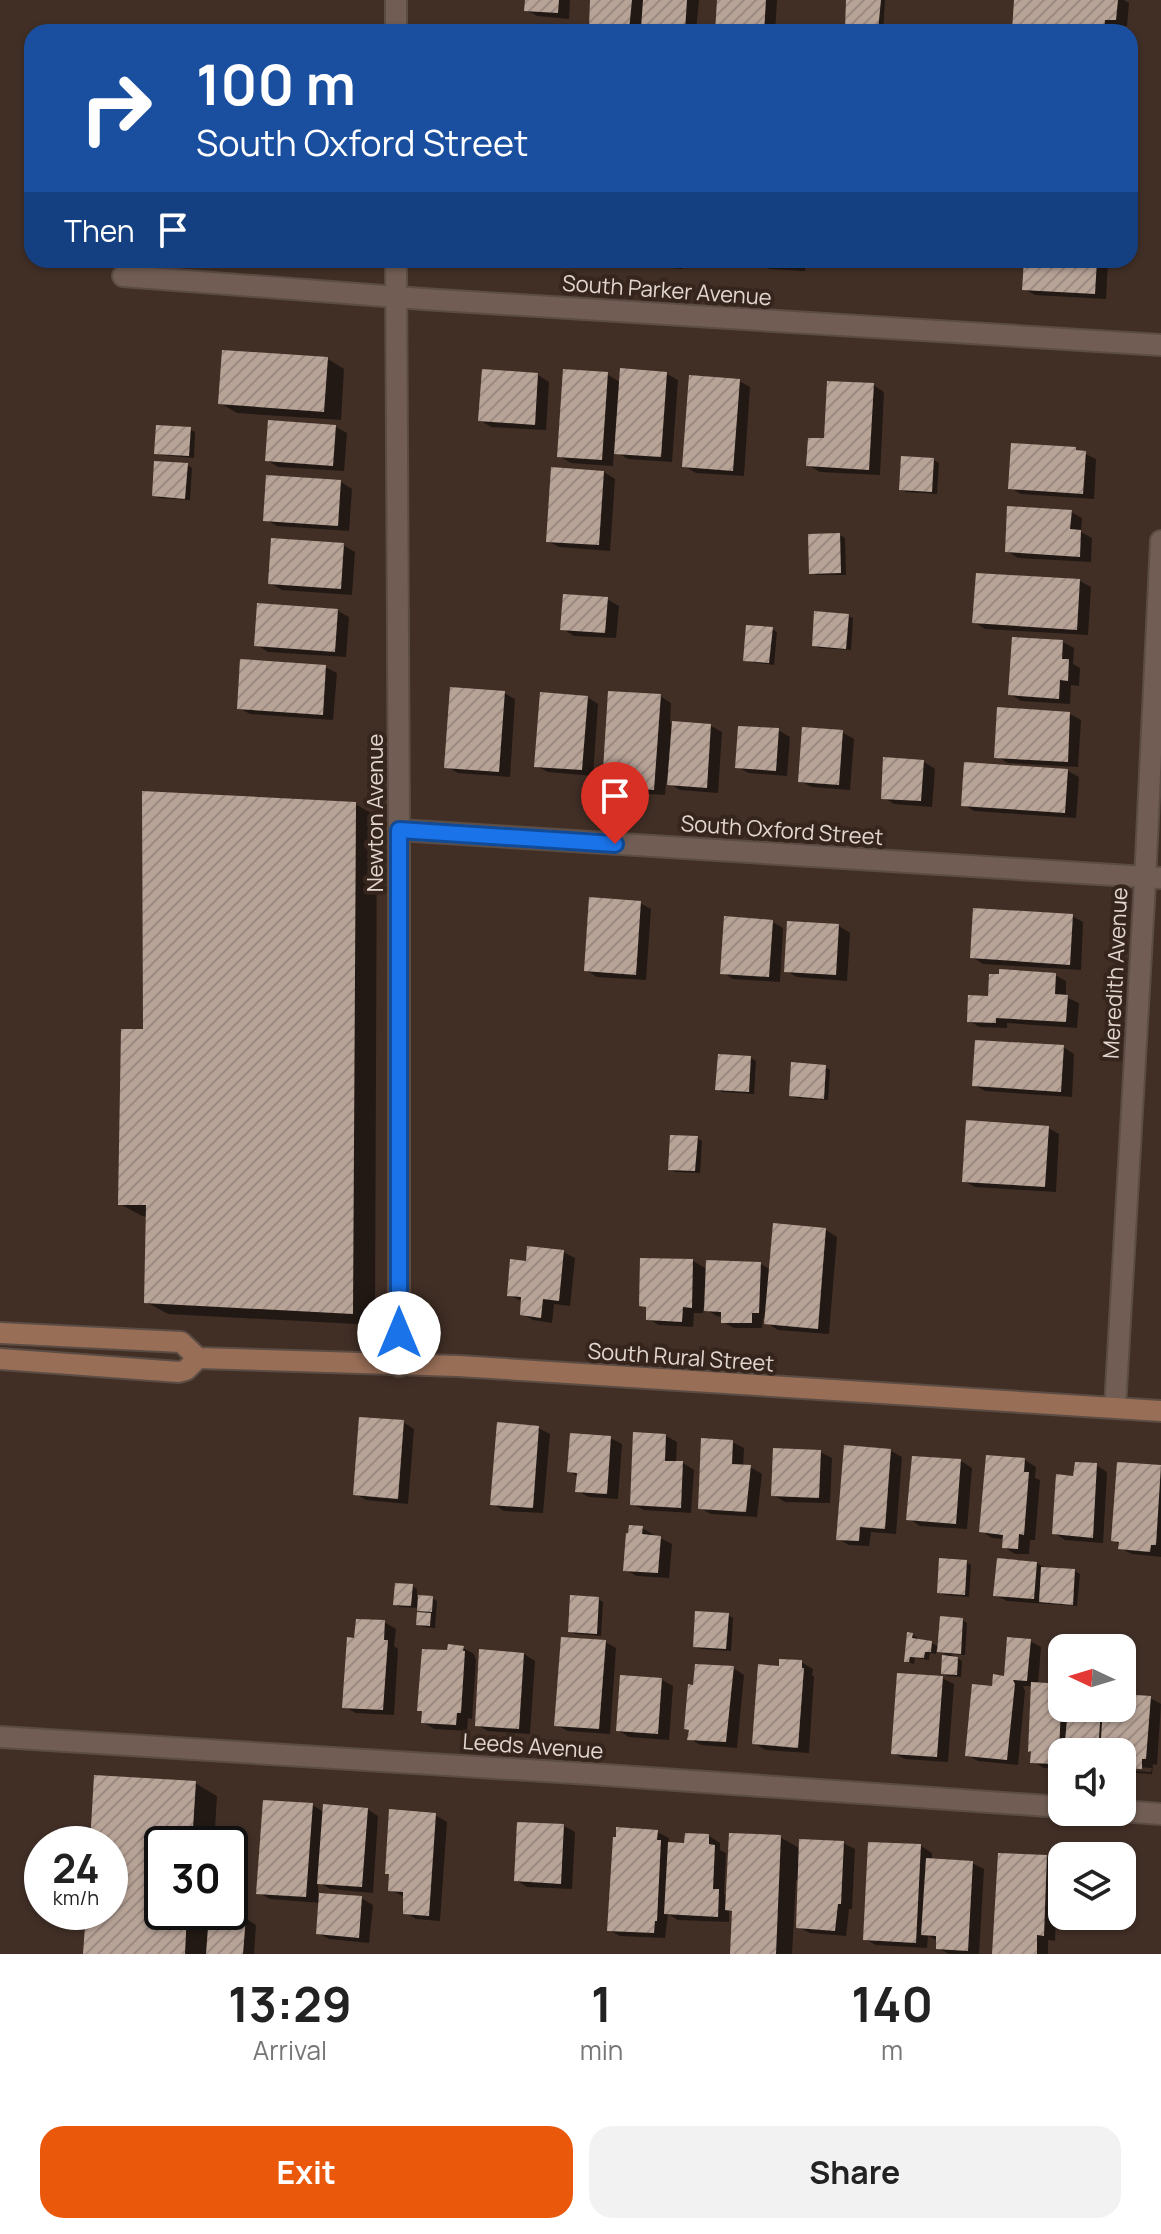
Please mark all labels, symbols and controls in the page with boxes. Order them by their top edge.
text: 100 m [196,45,356,122]
icon: right [64,56,168,160]
text: South Oxford Street [196,118,528,167]
icon: arrive [151,208,195,252]
text: Then [64,210,135,251]
street label: South Parker Avenue [561,268,773,312]
street label: Newton Avenue [360,734,390,892]
pin [581,762,649,844]
icon: arrive [593,774,637,818]
street label: South Oxford Street [680,808,885,852]
street label: Meredith Avenue [1096,886,1134,1060]
position arrow [357,1291,441,1375]
street label: South Rural Street [587,1336,775,1378]
north arrow [1048,1634,1136,1722]
map controls [1048,1634,1136,1930]
street label: Leeds Avenue [462,1726,605,1766]
button: sound [1048,1738,1136,1826]
speed limit sign: 30 [144,1826,248,1930]
text: 24 [52,1840,100,1895]
button: layers [1048,1842,1136,1930]
text: km/h [53,1884,99,1911]
text: 13:29 [228,1971,352,2036]
text: 1 [591,1971,612,2036]
text: 140 [851,1971,933,2036]
text: Arrival [253,2032,327,2068]
text: min [580,2032,623,2068]
text: m [881,2032,903,2068]
button: Exit [40,2126,573,2218]
button: Share [589,2126,1121,2218]

